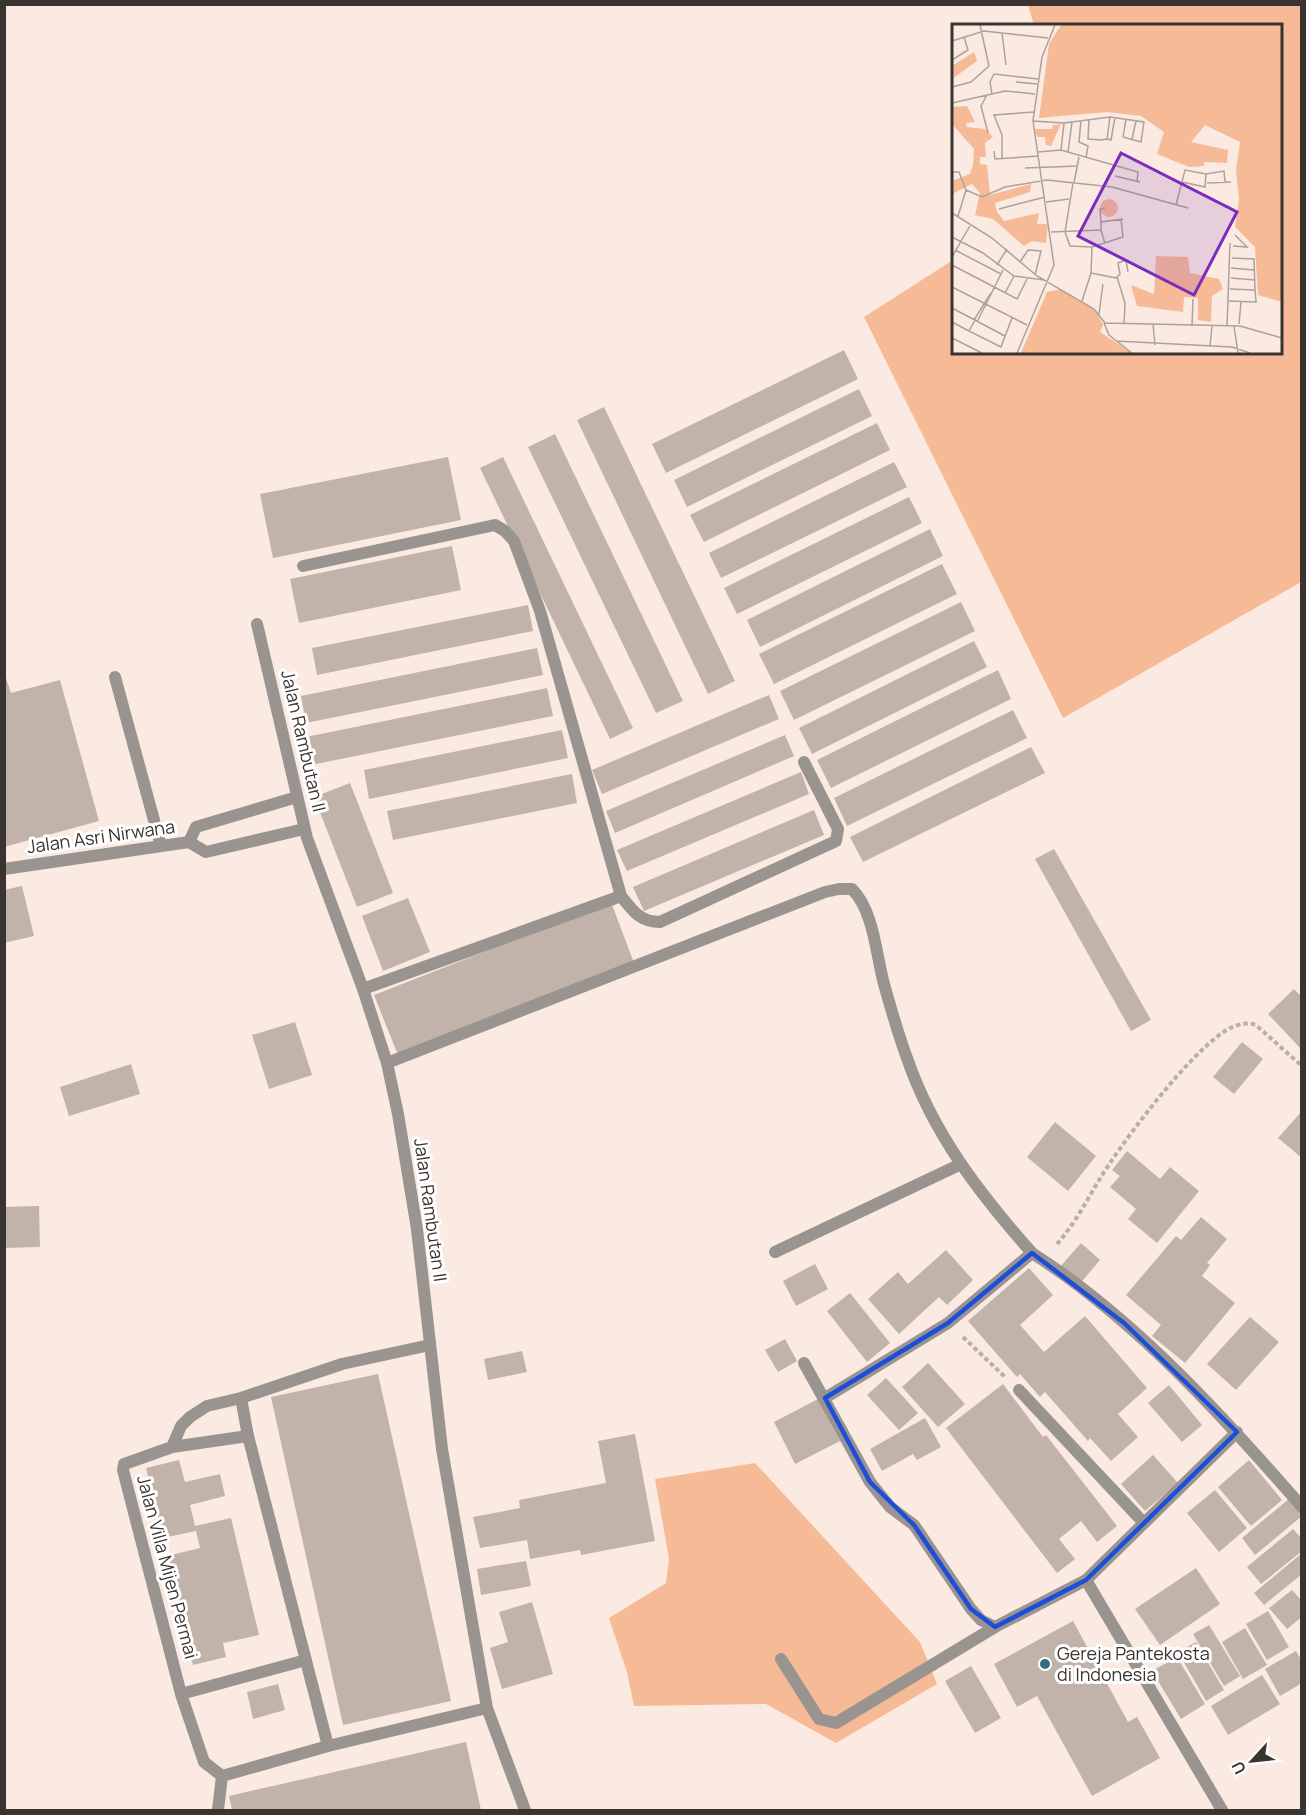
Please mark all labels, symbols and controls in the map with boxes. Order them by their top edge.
inset map [952,24,1282,354]
street label: Jalan Rambutan II [276,668,332,814]
street label: Jalan Asri Nirwana [25,814,176,858]
street label: Jalan Rambutan II [409,1137,453,1283]
street label: Jalan Villa Mijen Permai [132,1472,204,1661]
place label: Gereja Pantekosta di Indonesia [1057,1641,1210,1686]
marker: Gereja Pantekosta di Indonesia [1038,1657,1052,1671]
north arrow [1222,1731,1282,1791]
text: U [1226,1758,1251,1778]

